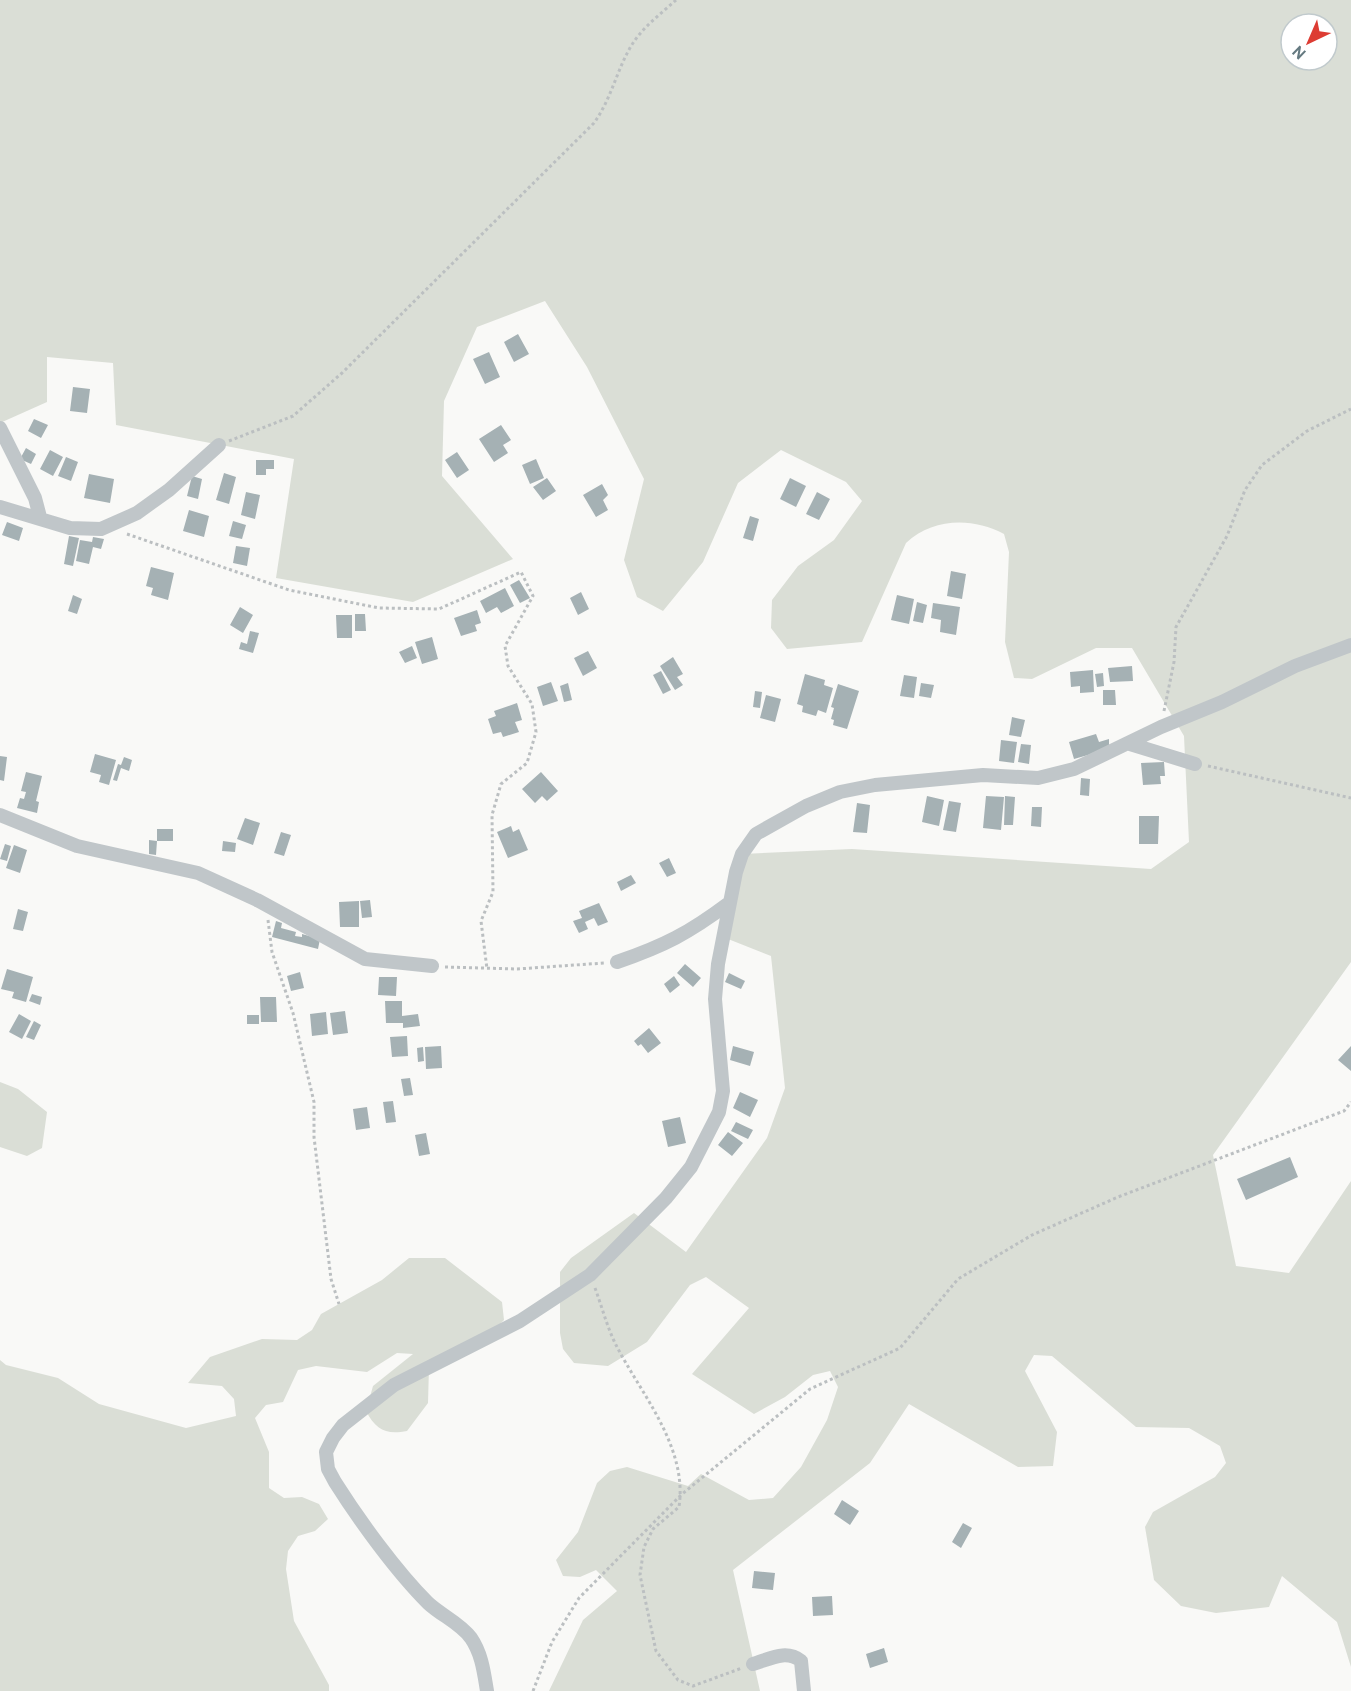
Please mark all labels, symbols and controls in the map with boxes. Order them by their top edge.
north arrow [1279,12,1339,72]
text: N [1289,40,1311,63]

